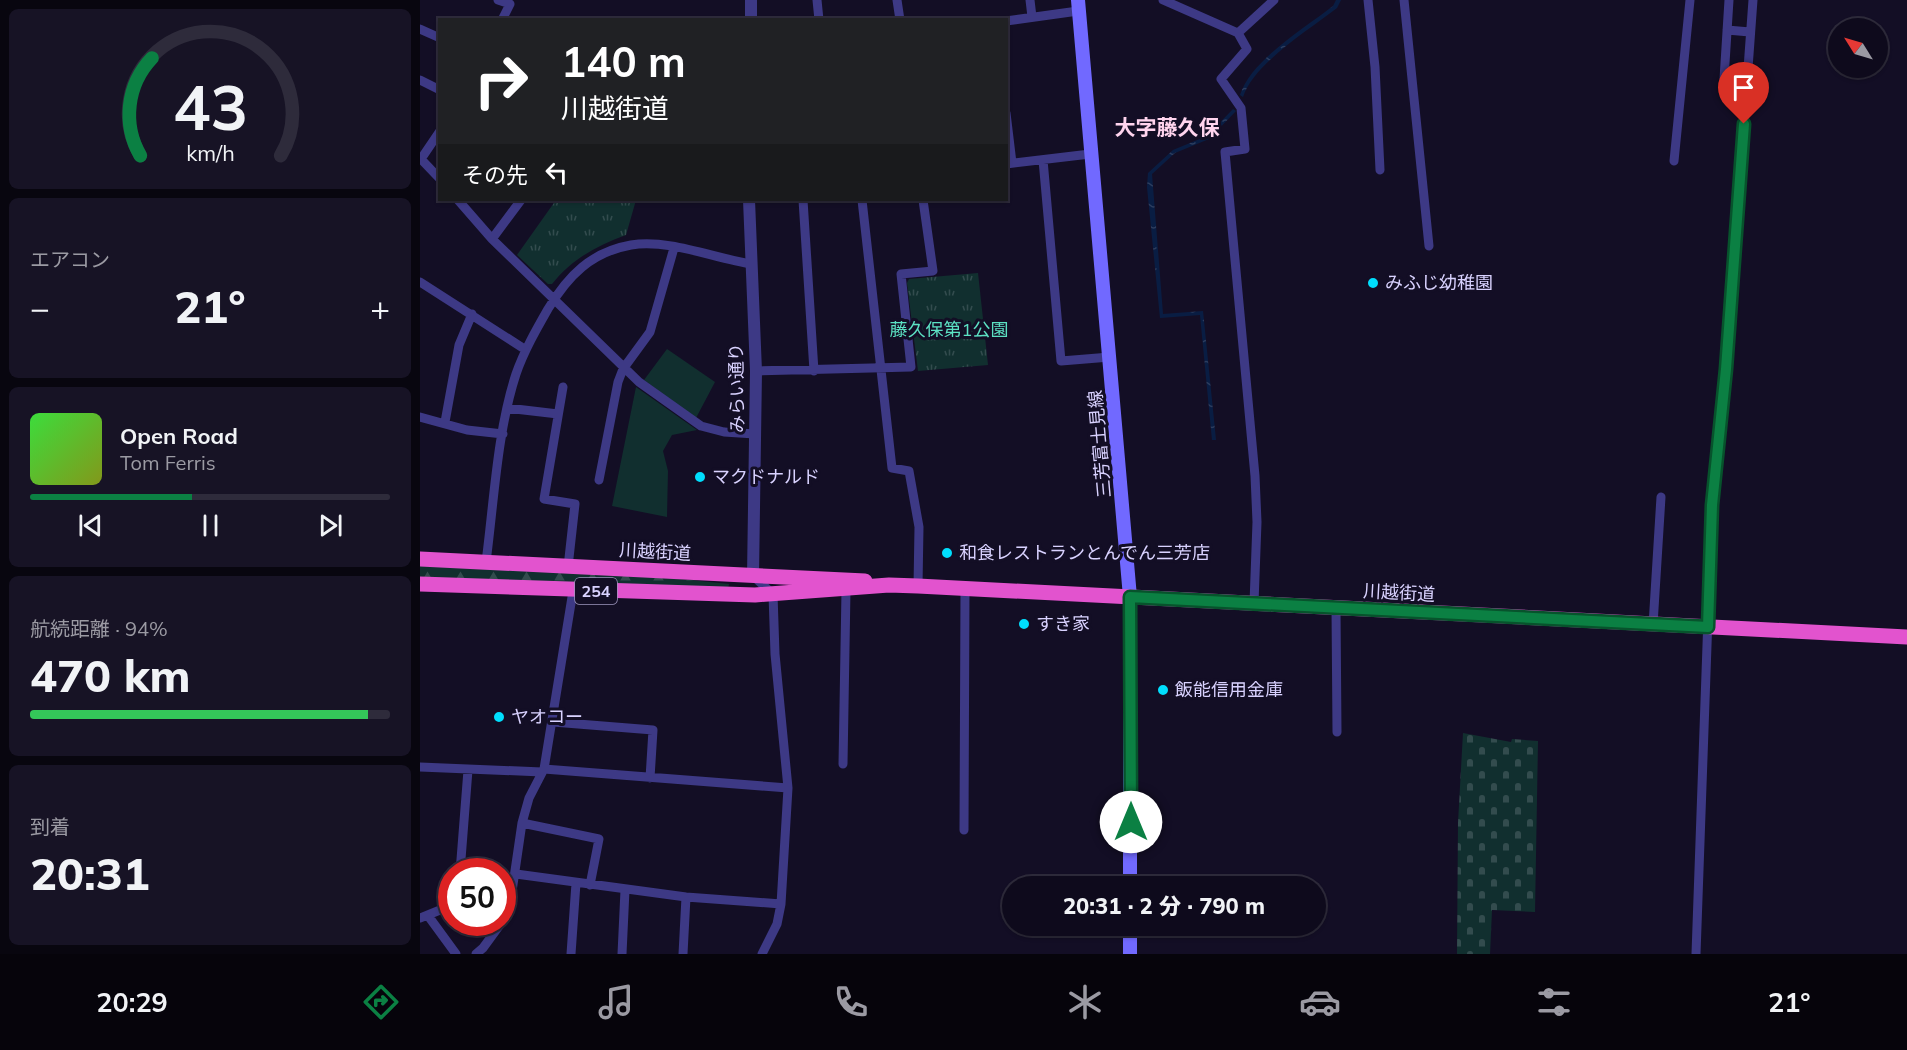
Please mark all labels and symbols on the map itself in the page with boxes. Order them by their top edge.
north arrow [1828,18,1888,78]
pin [1718,62,1769,124]
district label: 大字藤久保 [1115,114,1220,140]
place label: みふじ幼稚園 [1385,271,1493,294]
marker: みふじ幼稚園 [1366,276,1380,290]
park label: 藤久保第1公園 [890,318,1008,341]
street label: みらい通り [724,343,749,433]
street label: 三芳富士見線 [1083,389,1116,499]
place label: マクドナルド [712,465,820,488]
marker: マクドナルド [693,470,707,484]
street label: 川越街道 [618,538,692,565]
place label: 和食レストランとんでん三芳店 [959,541,1210,564]
marker: 和食レストランとんでん三芳店 [940,546,954,560]
road number: 254 [575,578,617,604]
street label: 川越街道 [1362,579,1436,606]
place label: すき家 [1036,612,1090,635]
marker: すき家 [1017,617,1031,631]
place label: 飯能信用金庫 [1175,678,1283,701]
marker: 飯能信用金庫 [1156,683,1170,697]
place label: ヤオコー [511,705,583,728]
marker: ヤオコー [492,710,506,724]
position arrow [1099,790,1163,854]
speed limit sign: 50 [438,858,516,936]

